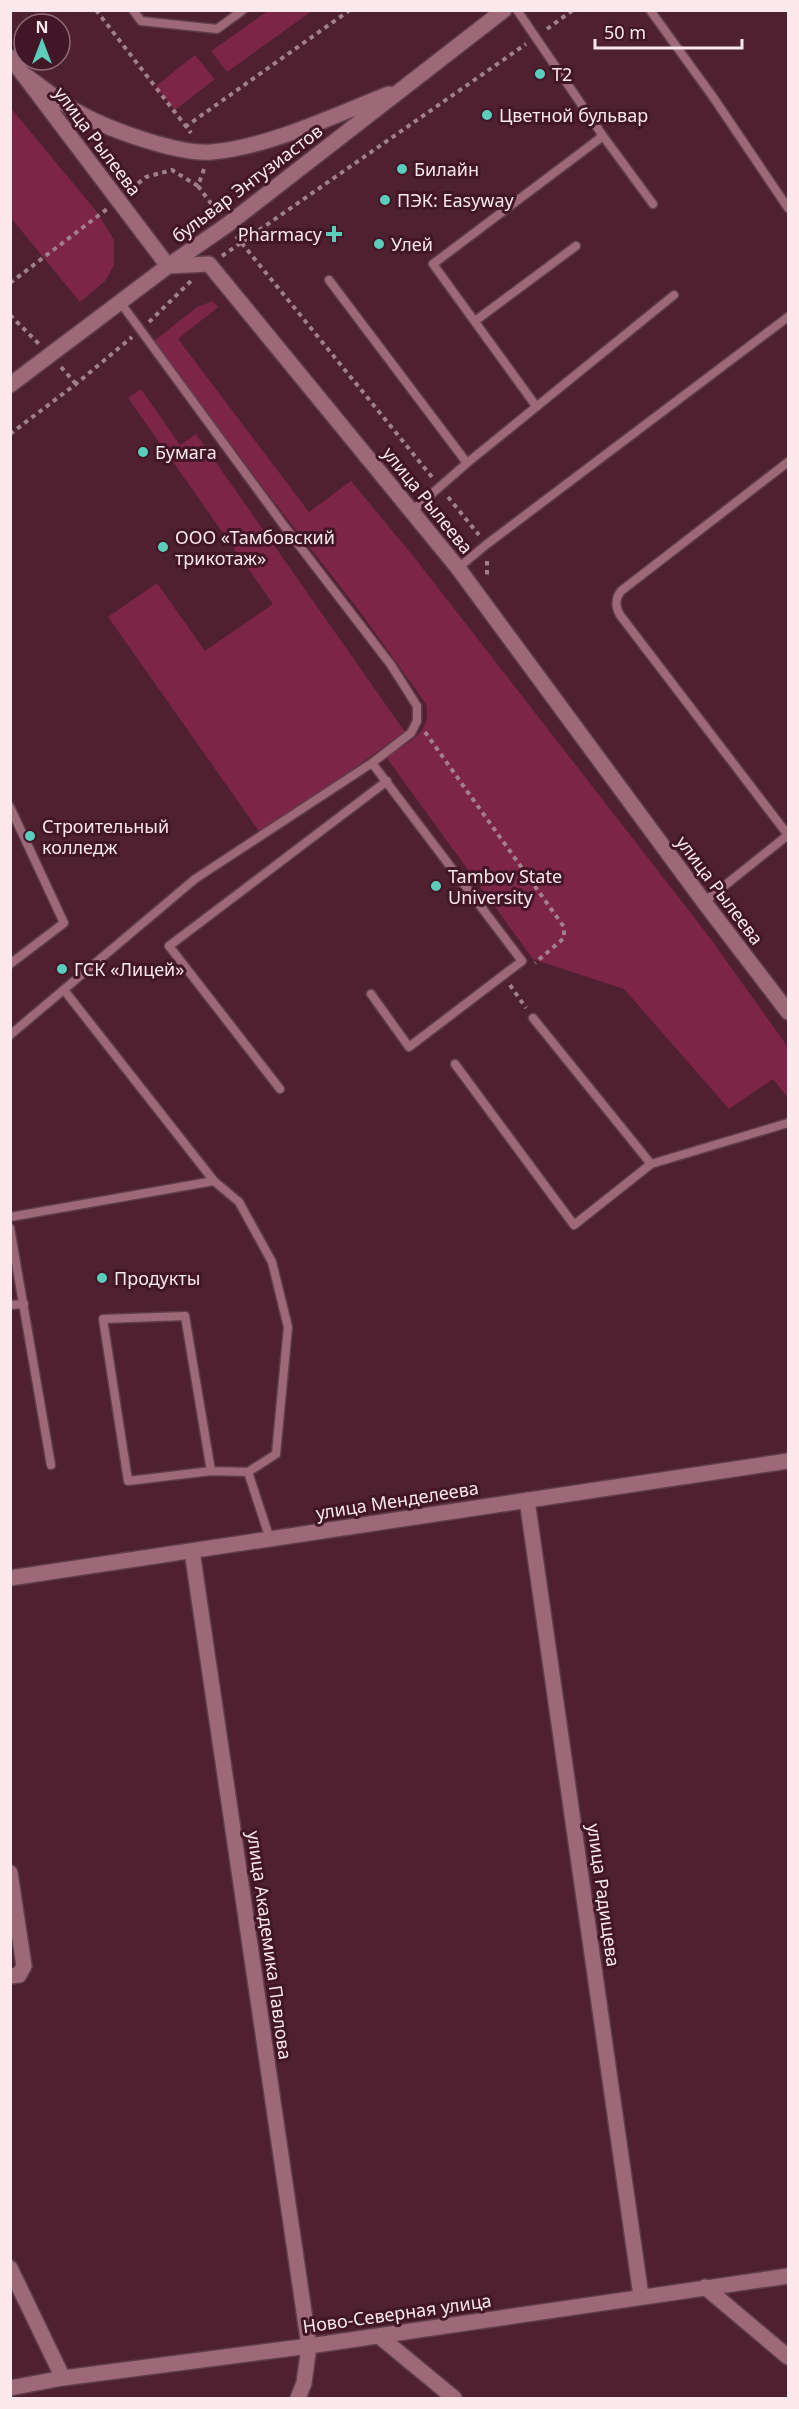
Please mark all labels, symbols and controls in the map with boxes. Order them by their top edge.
north arrow [12,12,72,72]
scale bar [595,12,742,50]
text: N [35,16,49,38]
text: 50 m [604,20,646,44]
place label: T2 [552,62,572,86]
marker: T2 [533,67,547,81]
street label: улица Рылеева [49,82,147,200]
place label: Цветной бульвар [499,103,648,127]
marker: Цветной бульвар [480,108,494,122]
street label: бульвар Энтузиастов [167,118,327,248]
place label: Билайн [414,157,479,181]
marker: Билайн [395,162,409,176]
place label: ПЭК: Easyway [397,188,515,212]
marker: ПЭК: Easyway [378,193,392,207]
place label: Pharmacy [238,222,323,246]
marker: Pharmacy [327,227,341,241]
place label: Улей [391,232,433,256]
marker: Улей [372,237,386,251]
place label: Бумага [155,440,217,464]
street label: улица Рылеева [378,442,478,558]
marker: Бумага [136,445,150,459]
place label: ООО «Тамбовский трикотаж» [175,525,335,570]
marker: ООО «Тамбовский трикотаж» [156,540,170,554]
place label: Строительный колледж [42,814,169,859]
marker: Строительный колледж [23,829,37,843]
street label: улица Рылеева [671,831,769,949]
place label: Tambov State University [448,864,562,909]
marker: Tambov State University [429,879,443,893]
place label: ГСК «Лицей» [74,957,184,981]
marker: ГСК «Лицей» [55,962,69,976]
place label: Продукты [114,1266,200,1290]
marker: Продукты [95,1271,109,1285]
street label: улица Менделеева [314,1475,480,1525]
street label: улица Радищева [582,1822,626,1968]
street label: улица Академика Павлова [242,1829,298,2061]
street label: Ново-Северная улица [301,2288,493,2338]

